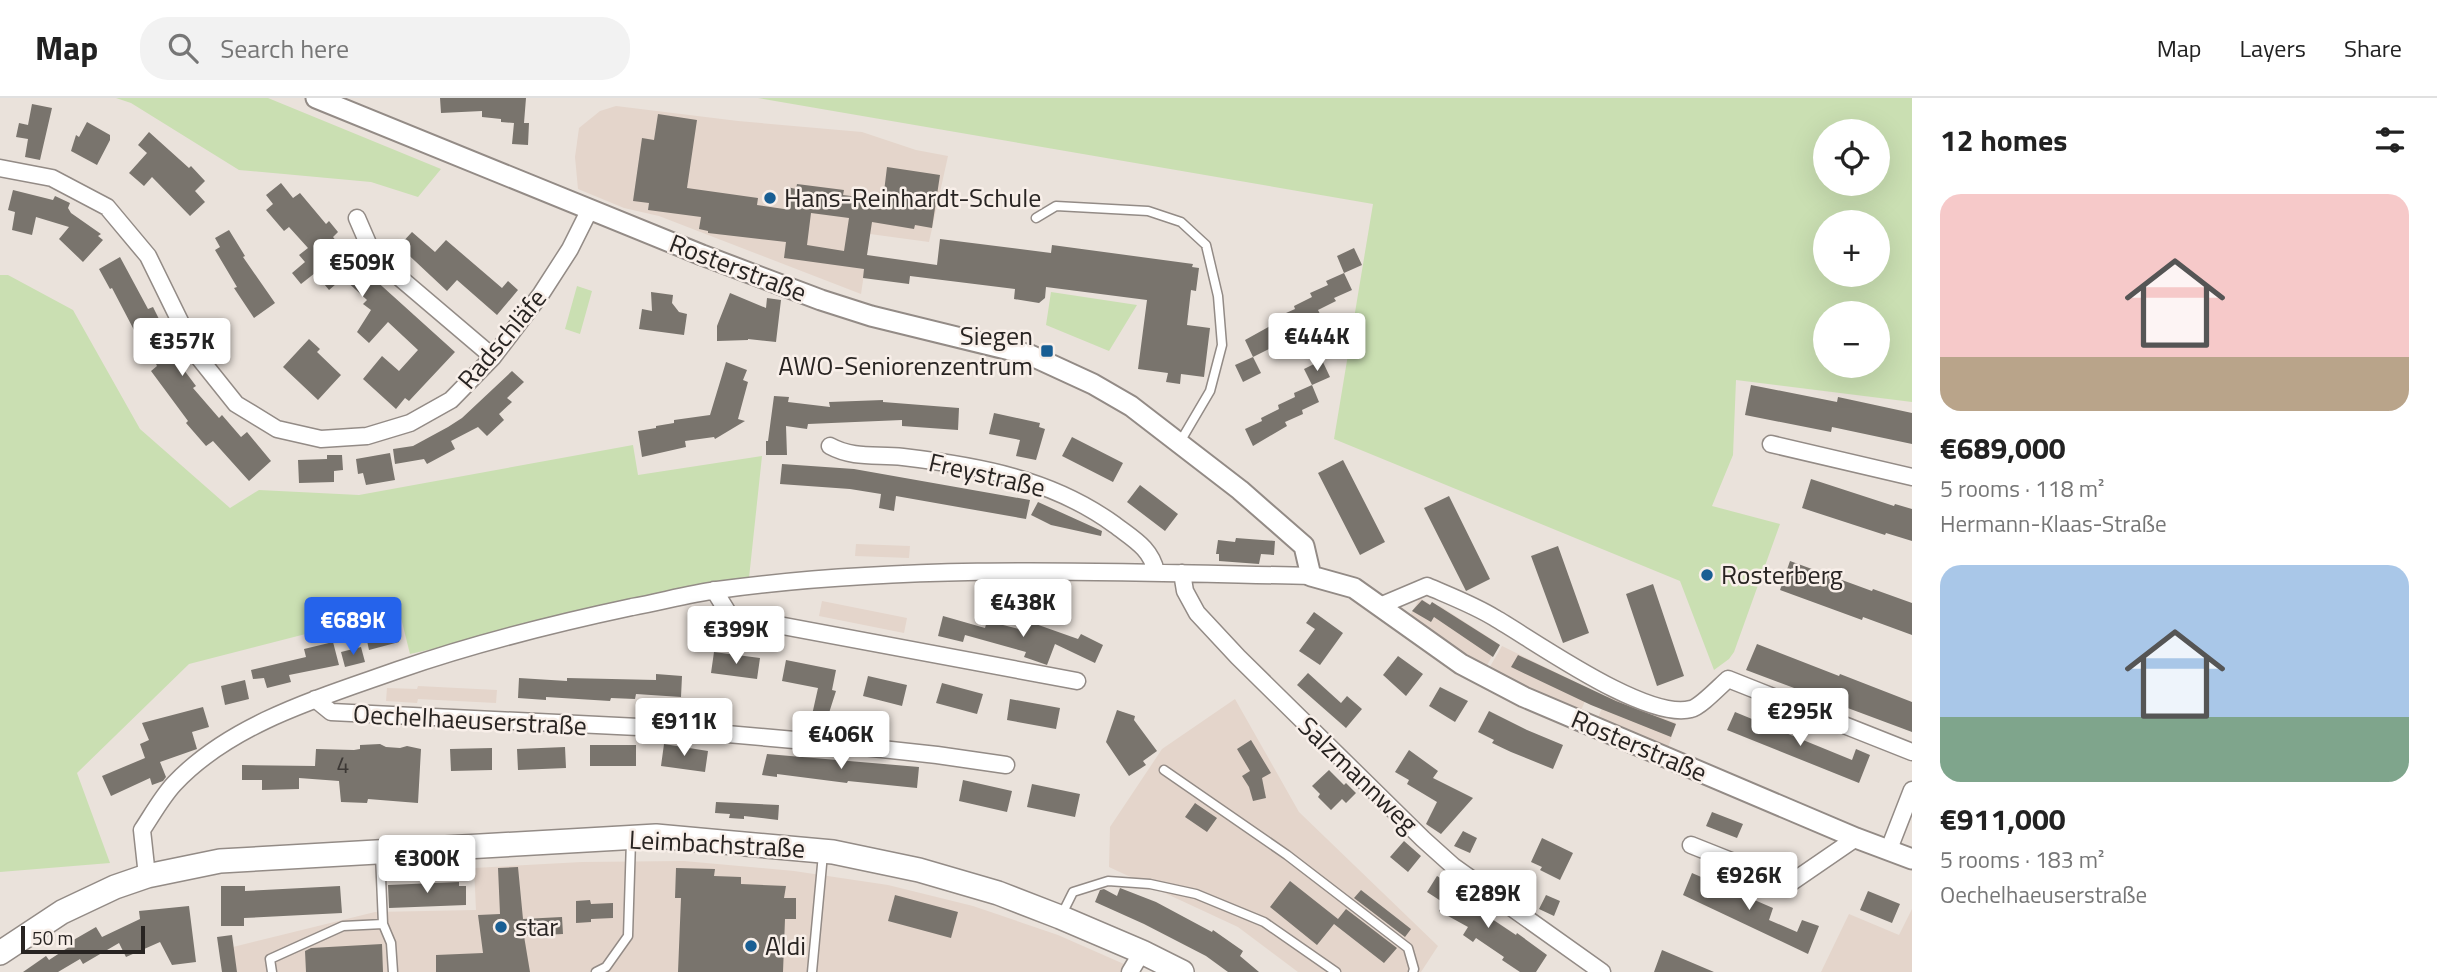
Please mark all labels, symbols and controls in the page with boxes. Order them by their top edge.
search box [140,17,630,80]
text: Map [35,23,98,73]
icon: search [164,29,202,67]
text: Search here [220,29,349,68]
text: Map [2157,30,2202,66]
text: Layers [2240,30,2306,66]
text: Share [2344,30,2402,66]
text: 12 homes [1940,117,2067,163]
map controls [1813,119,1890,378]
button: locate [1813,119,1890,196]
icon: filters [2371,121,2409,159]
place label: Hans-Reinhardt-Schule [784,178,1041,217]
marker: Hans-Reinhardt-Schule [762,190,778,206]
button: + [1813,210,1890,287]
street label: Rosterstraße [664,223,812,312]
pin: €509K [313,240,411,299]
icon: home [2112,240,2238,366]
text: €509K [329,244,395,279]
street label: Radschläfe [448,280,555,397]
button: − [1813,301,1890,378]
pin: €444K [1268,314,1366,373]
place label: Siegen AWO-Seniorenzentrum [778,316,1033,385]
pin: €357K [133,318,231,378]
text: €444K [1284,318,1350,353]
text: €357K [149,323,215,358]
marker: Siegen AWO-Seniorenzentrum [1039,343,1055,359]
text: €689,000 [1940,425,2066,471]
street label: Freystraße [925,442,1049,507]
text: 5 rooms · 118 m² [1940,471,2104,506]
text: Hermann-Klaas-Straße [1940,506,2167,541]
place label: Rosterberg [1721,555,1843,594]
marker: Rosterberg [1699,567,1715,583]
pin: €438K [974,580,1072,639]
text: €438K [990,584,1056,619]
pin: €689K [304,598,402,657]
text: €689K [320,602,386,637]
pin: €399K [687,606,785,666]
text: €399K [703,611,769,646]
icon: home [2112,611,2238,737]
pin: €295K [1751,688,1849,748]
text: €295K [1767,693,1833,728]
street label: Oechelhaeuserstraße [352,694,588,745]
pin: €911K [635,698,733,758]
street label: Rosterstraße [1565,699,1713,792]
text: €911K [651,703,717,738]
street label: Salzmannweg [1290,707,1427,842]
pin: €406K [792,712,890,771]
text: €406K [808,716,874,751]
house number: 4 [337,747,349,782]
text: €911,000 [1940,796,2066,842]
street label: Leimbachstraße [628,819,806,868]
pin: €300K [378,836,476,895]
text: €300K [394,840,460,875]
text: 5 rooms · 183 m² [1940,842,2104,877]
pin: €926K [1700,852,1798,912]
text: €926K [1716,857,1782,892]
pin: €289K [1439,870,1537,930]
text: €289K [1455,875,1521,910]
text: Oechelhaeuserstraße [1940,877,2147,912]
place label: star [515,907,558,946]
marker: star [493,919,509,935]
scale bar [21,923,145,955]
text: 50 m [32,923,73,952]
place label: Aldi [765,926,806,965]
marker: Aldi [743,938,759,954]

